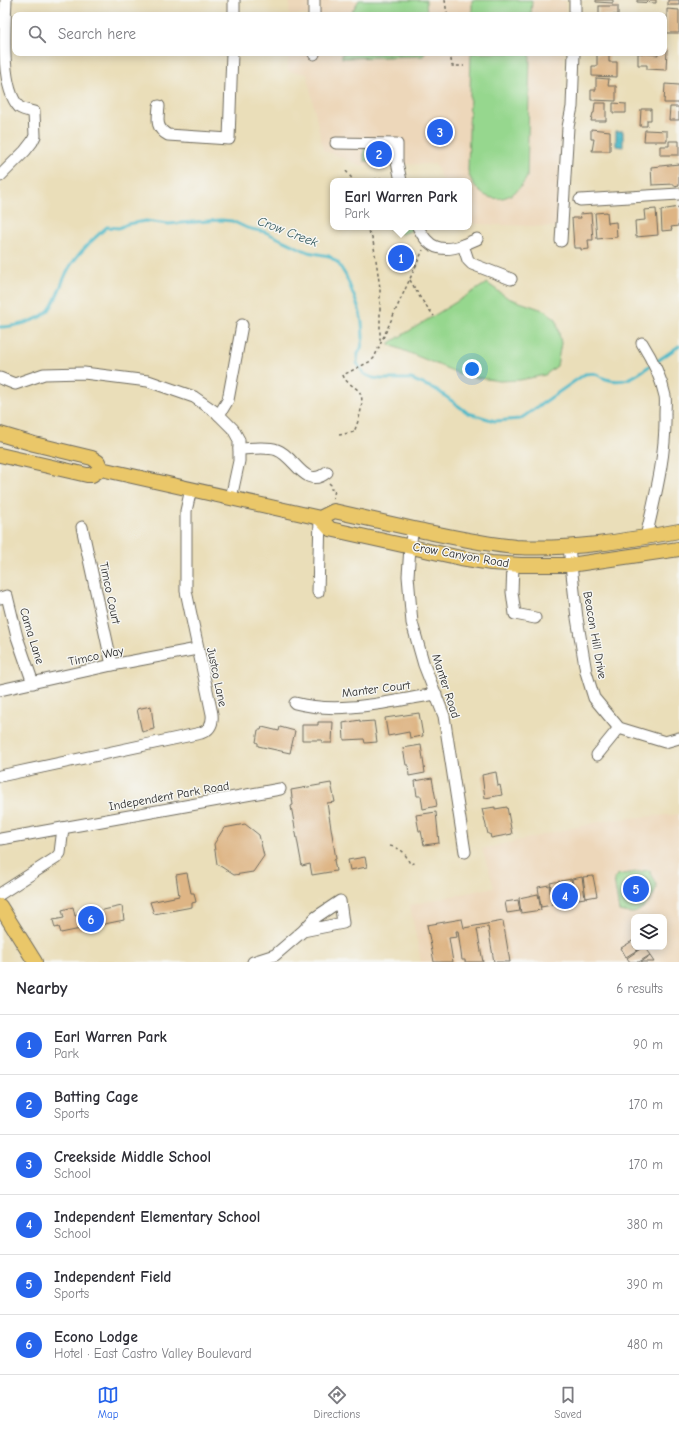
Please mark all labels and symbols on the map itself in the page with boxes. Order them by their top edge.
pin: 3 [427,117,453,147]
pin: 2 [366,139,392,169]
water label: Crow Creek [255,213,321,250]
pin: 1 [388,243,414,273]
your location [462,359,482,379]
street label: Crow Canyon Road [412,540,510,570]
street label: Timco Court [97,561,124,626]
street label: Beacon Hill Drive [580,590,610,680]
street label: Cama Lane [17,606,47,666]
street label: Timco Way [67,643,126,669]
street label: Justco Lane [204,646,230,708]
street label: Manter Road [429,652,463,720]
street label: Manter Court [341,678,412,700]
street label: Independent Park Road [108,779,230,813]
pin: 5 [623,874,649,904]
pin: 4 [552,881,578,911]
pin: 6 [78,904,104,934]

